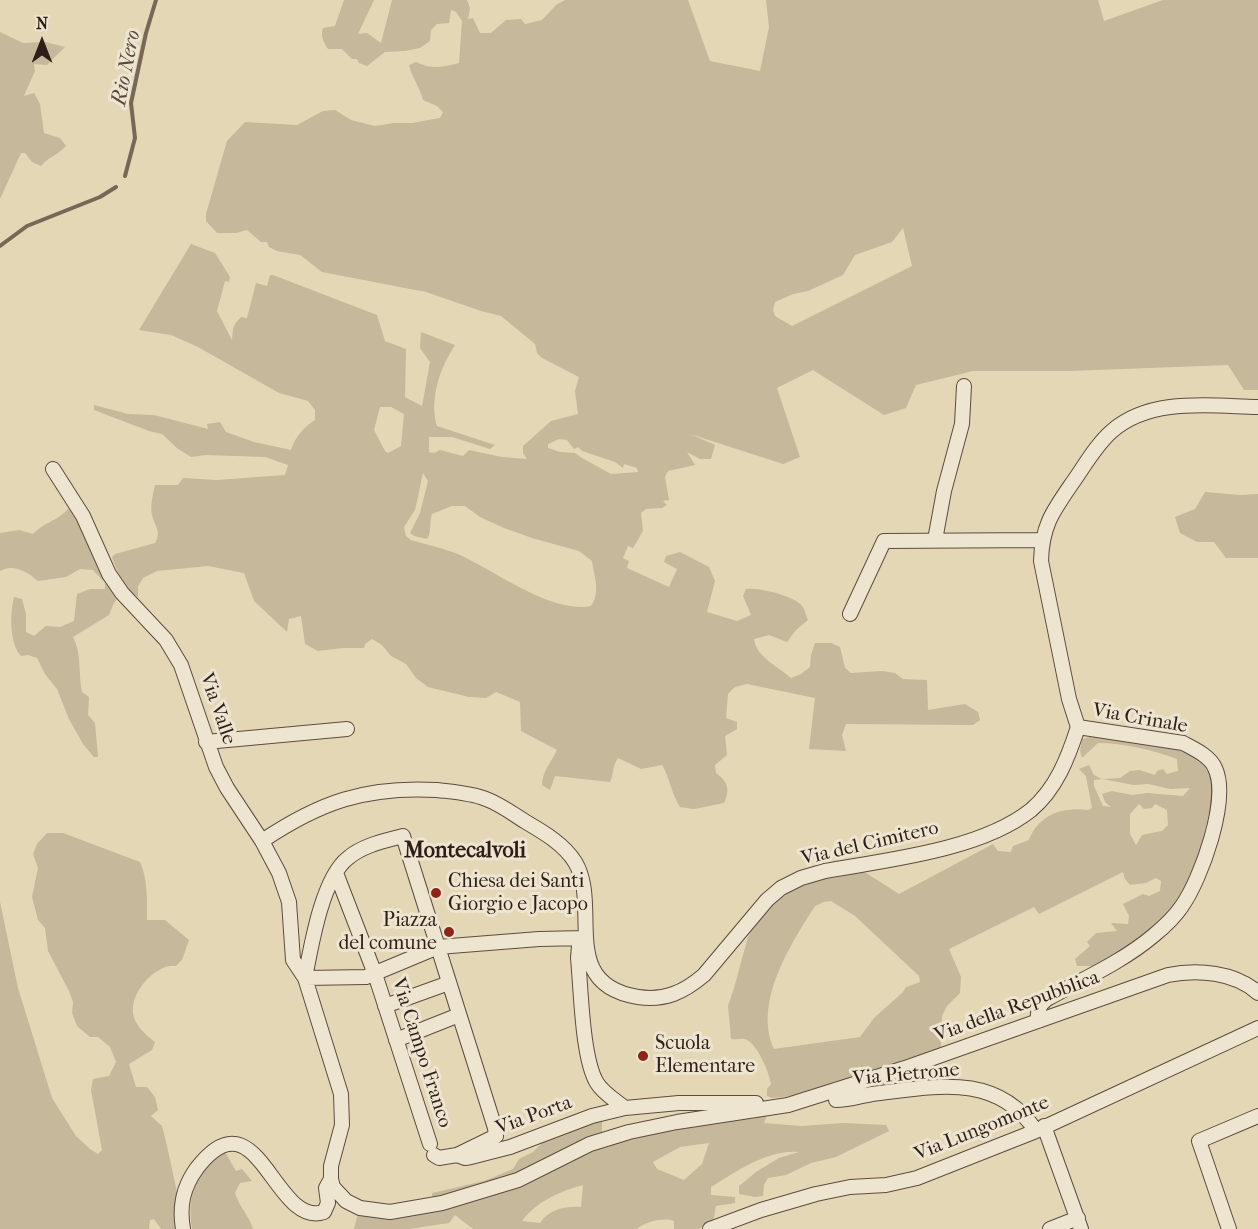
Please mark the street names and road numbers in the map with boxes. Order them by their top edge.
street label: Via Valle [194,670,240,748]
street label: Via Crinale [1090,699,1190,739]
street label: Via del Cimitero [799,817,941,871]
street label: Via della Repubblica [931,966,1103,1048]
street label: Via Campo Franco [385,975,457,1131]
street label: Via Pietrone [852,1058,960,1092]
street label: Via Porta [493,1091,575,1141]
street label: Via Lungomonte [911,1091,1053,1167]

